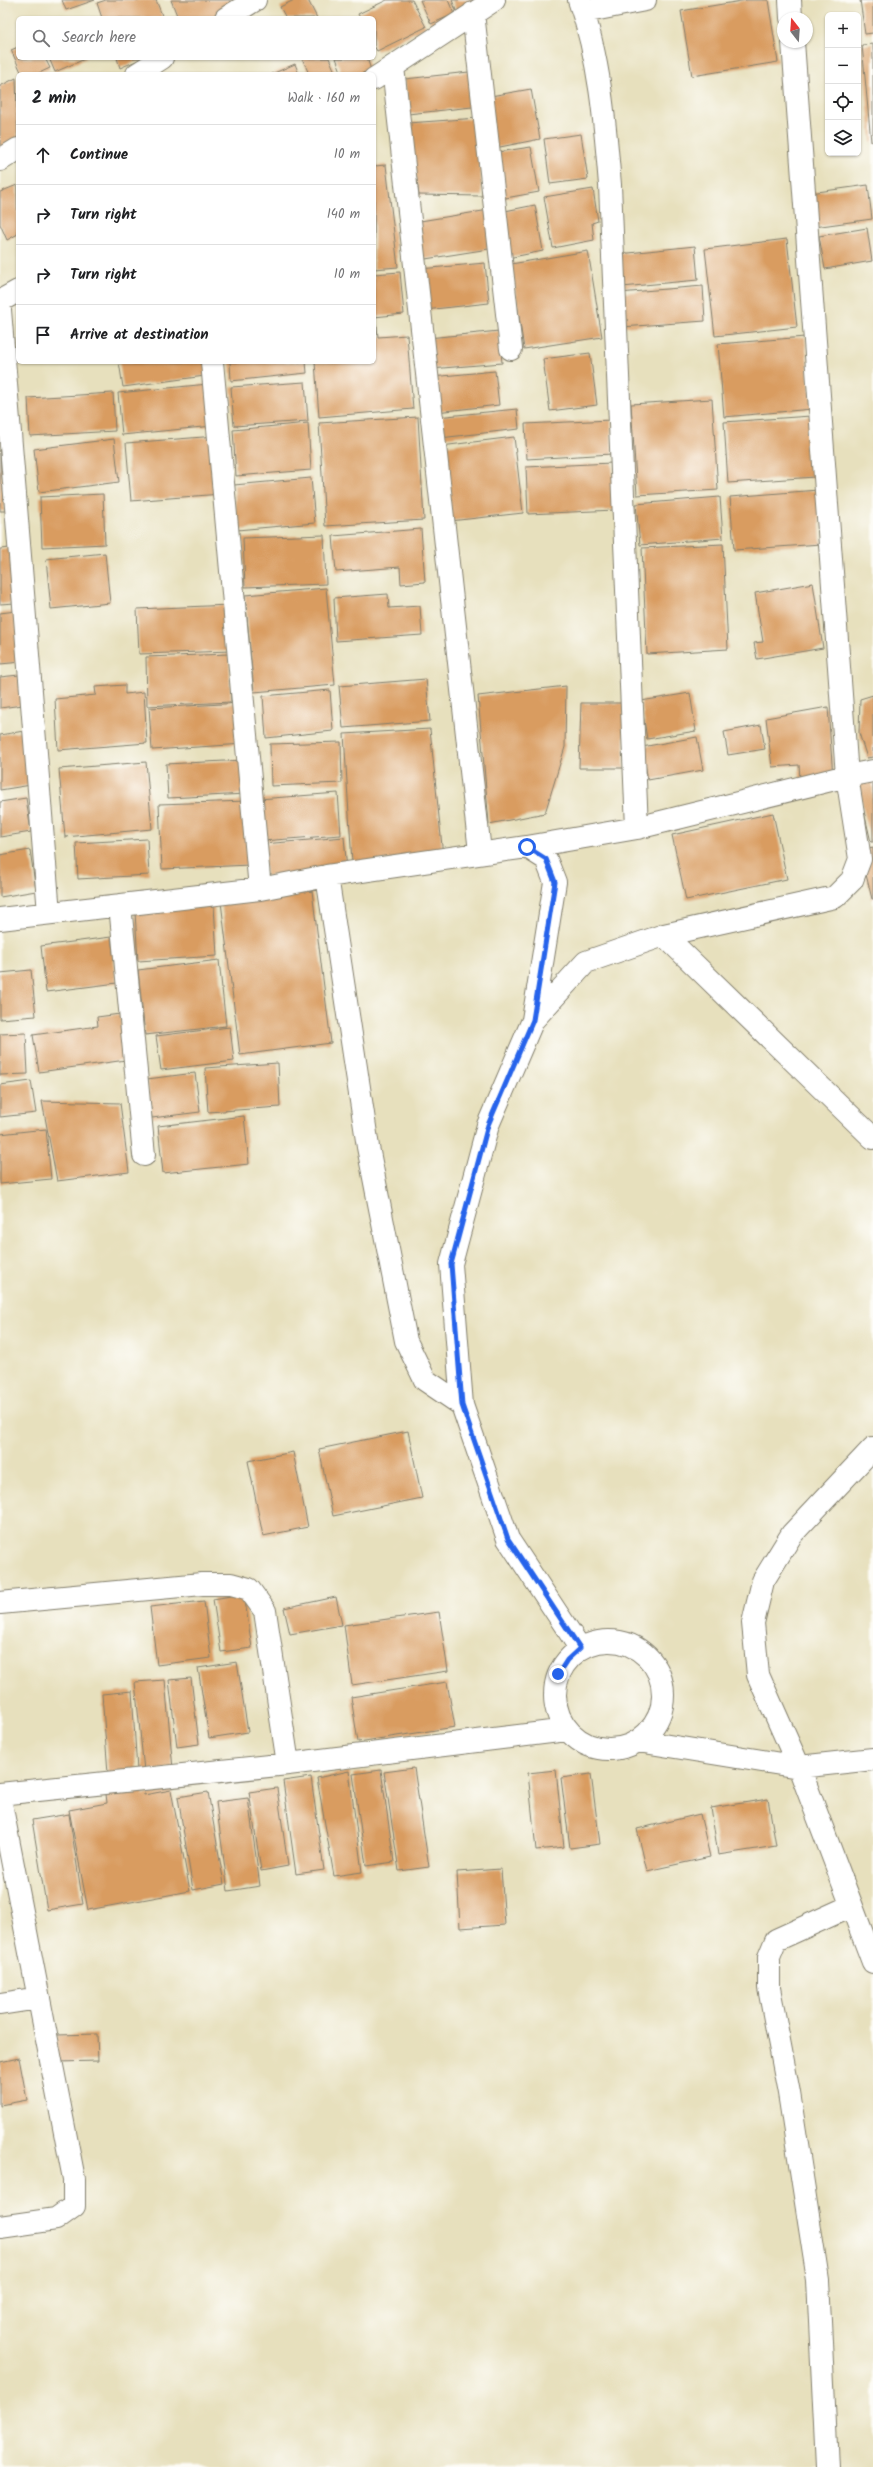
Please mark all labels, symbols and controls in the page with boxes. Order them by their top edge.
north arrow [777,12,813,48]
map controls [825,12,861,156]
button: + [825,12,861,48]
search box [16,16,376,60]
text: Search here [62,26,136,50]
icon: search [30,27,52,49]
button: − [825,48,861,84]
button: locate [825,84,861,120]
text: 2 min [32,85,76,112]
text: Walk · 160 m [288,88,360,109]
button: layers [825,120,861,156]
text: Continue [70,143,128,167]
icon: ahead [32,144,54,166]
text: 10 m [334,144,360,165]
text: Turn right [70,203,137,227]
icon: right [32,204,54,226]
text: 140 m [327,204,360,225]
text: Turn right [70,263,137,287]
icon: right [32,264,54,286]
text: 10 m [334,264,360,285]
text: Arrive at destination [70,323,209,347]
icon: arrive [32,324,54,346]
route start [518,838,536,856]
route end [549,1665,567,1683]

